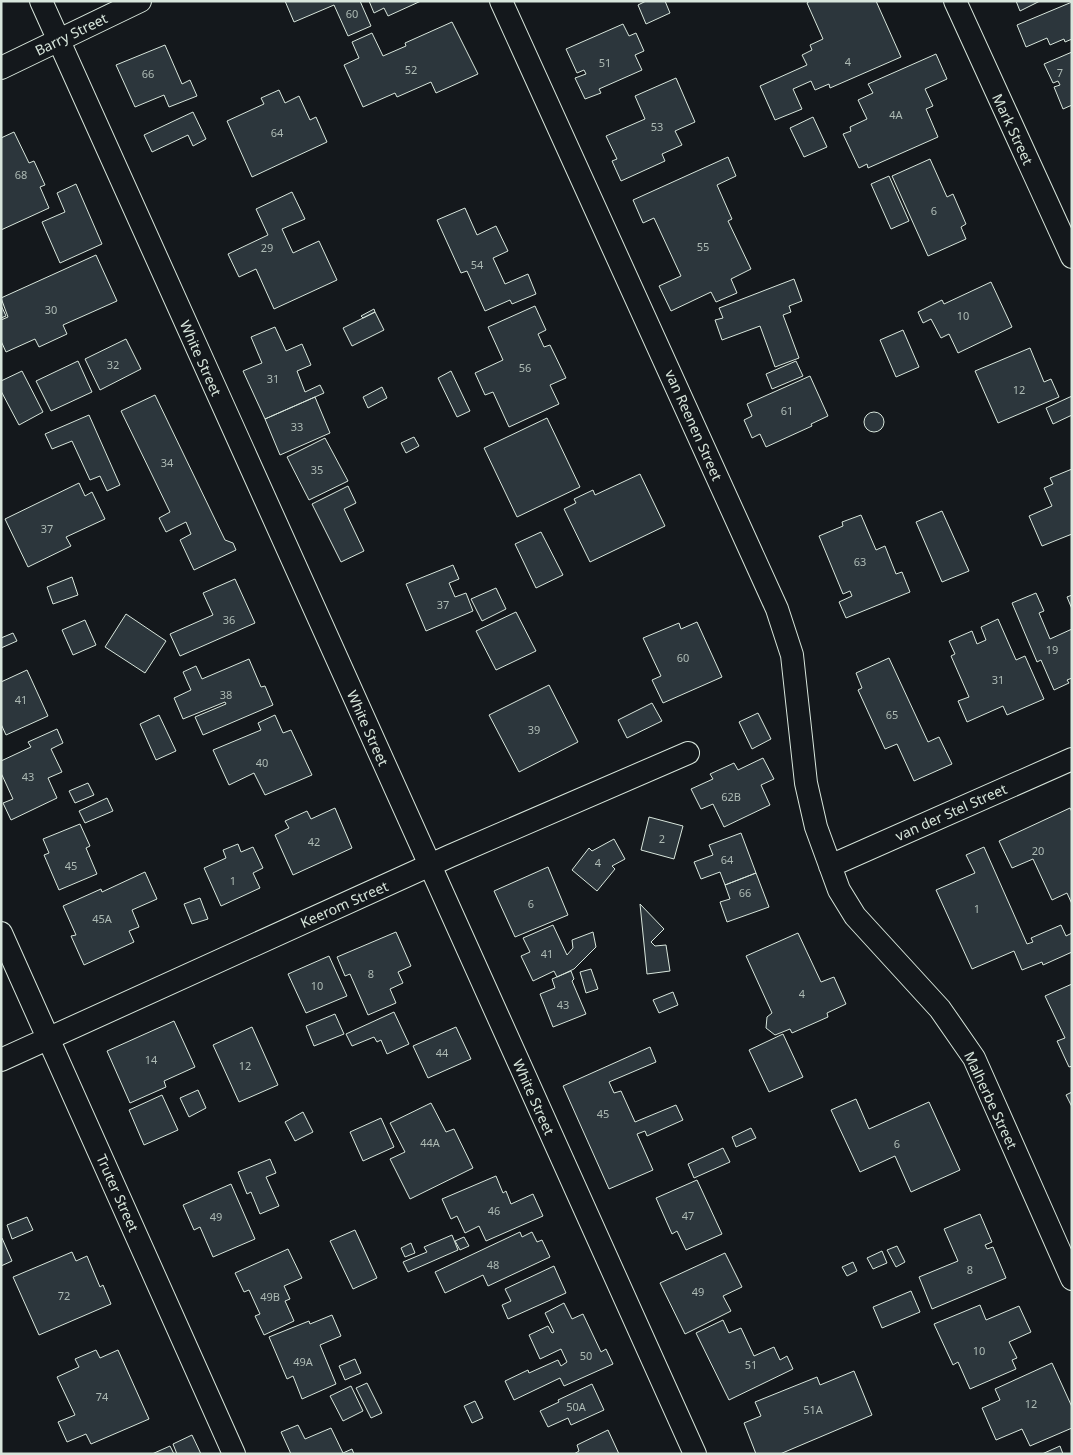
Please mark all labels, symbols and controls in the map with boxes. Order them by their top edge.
house number: 60 [346,6,358,21]
street label: Barry Street [32,8,110,60]
house number: 4 [845,54,852,69]
house number: 51 [599,55,611,70]
house number: 52 [405,62,417,77]
house number: 7 [1057,65,1063,80]
house number: 66 [142,66,154,81]
street label: Mark Street [988,90,1038,168]
house number: 4A [889,107,904,122]
house number: 53 [651,119,663,134]
house number: 64 [271,125,284,140]
house number: 68 [15,167,27,182]
house number: 6 [931,203,937,218]
house number: 55 [697,239,709,254]
house number: 29 [261,240,273,255]
house number: 54 [471,257,484,272]
house number: 30 [45,302,57,317]
house number: 10 [957,308,969,323]
street label: White Street [176,317,226,399]
house number: 32 [107,357,119,372]
house number: 56 [519,360,531,375]
street label: van Reenen Street [661,366,727,484]
house number: 31 [267,371,279,386]
house number: 12 [1013,382,1025,397]
house number: 61 [781,403,793,418]
house number: 33 [291,419,303,434]
house number: 34 [161,455,174,470]
house number: 35 [311,462,323,477]
house number: 37 [41,521,53,536]
house number: 63 [854,554,866,569]
house number: 37 [437,597,449,612]
house number: 36 [223,612,235,627]
house number: 19 [1046,642,1058,657]
house number: 60 [677,650,689,665]
house number: 31 [992,672,1004,687]
house number: 38 [220,687,232,702]
street label: White Street [343,687,393,769]
house number: 41 [15,692,27,707]
house number: 65 [886,707,898,722]
house number: 39 [528,722,540,737]
house number: 40 [256,755,268,770]
house number: 43 [22,769,34,784]
street label: van der Stel Street [892,779,1010,845]
house number: 62B [721,789,741,804]
house number: 2 [659,831,665,846]
house number: 42 [308,834,320,849]
house number: 20 [1032,843,1044,858]
house number: 64 [721,852,734,867]
house number: 4 [595,855,602,870]
house number: 45 [65,858,77,873]
house number: 1 [230,873,236,888]
street label: Keerom Street [297,876,391,932]
house number: 66 [739,885,751,900]
house number: 6 [528,896,534,911]
house number: 1 [974,901,980,916]
house number: 45A [92,911,113,926]
house number: 41 [541,946,553,961]
house number: 8 [368,966,374,981]
house number: 10 [311,978,323,993]
house number: 4 [799,986,806,1001]
house number: 43 [557,997,569,1012]
house number: 44 [436,1045,449,1060]
street label: Malherbe Street [960,1048,1022,1152]
house number: 14 [145,1052,158,1067]
street label: White Street [509,1056,559,1138]
house number: 12 [239,1058,251,1073]
house number: 45 [597,1106,609,1121]
house number: 44A [420,1135,441,1150]
house number: 6 [894,1136,900,1151]
street label: Truter Street [92,1151,144,1235]
house number: 46 [488,1203,500,1218]
house number: 47 [682,1208,694,1223]
house number: 49 [210,1209,222,1224]
house number: 48 [487,1257,499,1272]
house number: 8 [967,1262,973,1277]
house number: 49 [692,1284,704,1299]
house number: 72 [58,1288,70,1303]
house number: 49B [260,1289,280,1304]
house number: 10 [973,1343,985,1358]
house number: 50 [580,1348,592,1363]
house number: 49A [293,1354,314,1369]
house number: 51 [745,1357,757,1372]
house number: 74 [96,1389,109,1404]
house number: 12 [1025,1396,1037,1411]
house number: 50A [566,1399,587,1414]
house number: 51A [803,1402,824,1417]

